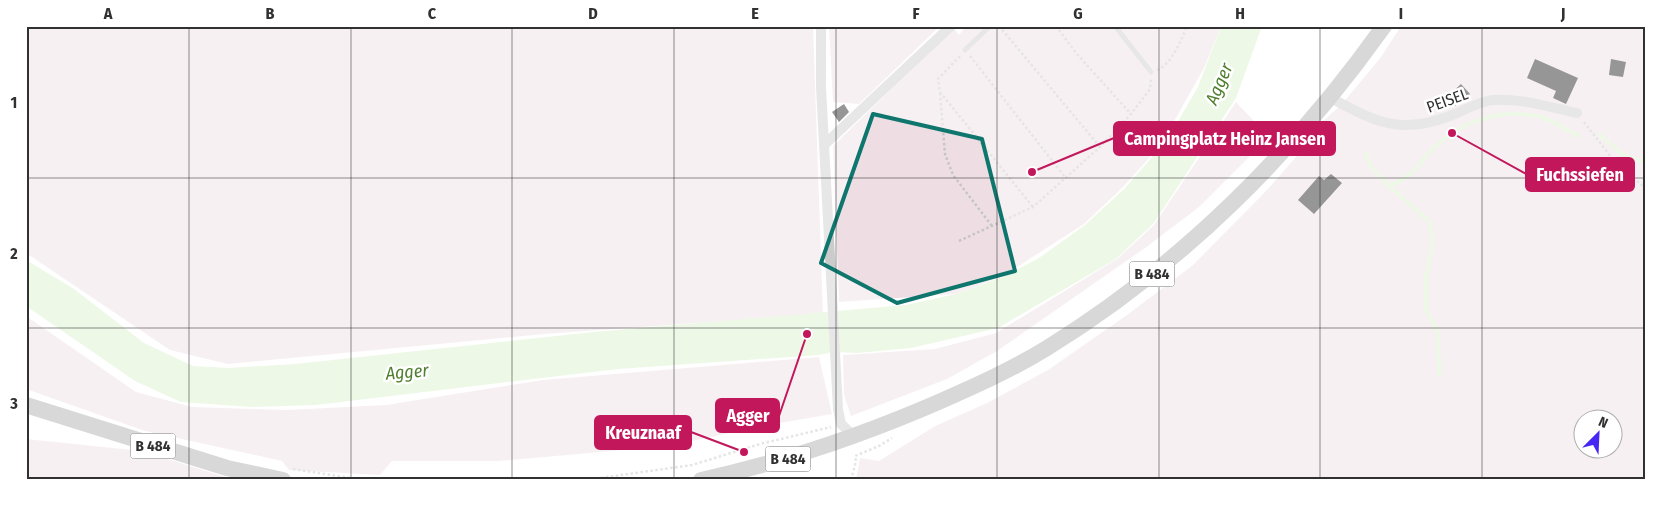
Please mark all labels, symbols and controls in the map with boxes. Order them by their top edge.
text: A [103,4,113,23]
text: B [266,4,275,23]
text: C [428,4,437,23]
text: D [588,4,598,23]
text: E [751,4,759,23]
text: F [912,4,920,23]
text: G [1073,4,1083,23]
text: H [1235,4,1245,23]
text: I [1399,4,1403,23]
text: J [1560,4,1565,23]
water label: Agger [1200,59,1238,109]
street label: PEISEL [1424,84,1470,117]
text: 1 [11,93,17,112]
callout: Campingplatz Heinz Jansen [1114,122,1335,155]
text: Campingplatz Heinz Jansen [1124,128,1326,150]
callout: Fuchssiefen [1526,158,1634,191]
text: Fuchssiefen [1536,164,1624,186]
text: 2 [9,244,18,263]
road number: B 484 [1130,262,1174,286]
water label: Agger [384,359,430,385]
text: 3 [9,394,18,413]
callout: Agger [716,399,779,432]
text: Agger [726,405,770,427]
north arrow [1574,408,1624,458]
text: N [1596,413,1610,432]
callout: Kreuznaaf [595,416,691,449]
text: Kreuznaaf [605,422,683,444]
road number: B 484 [130,434,176,458]
road number: B 484 [766,446,810,472]

